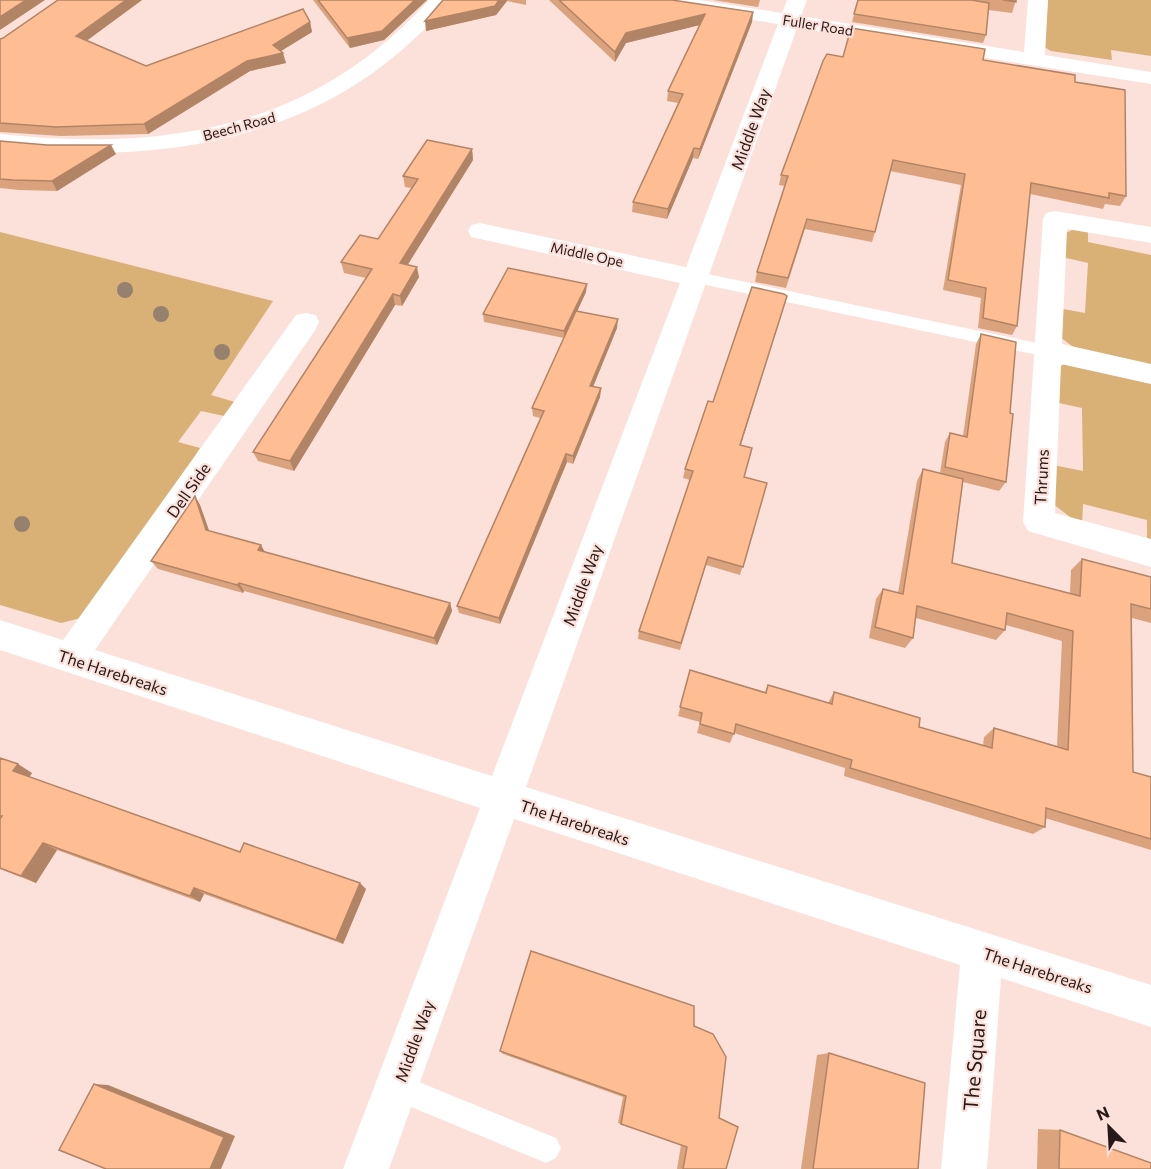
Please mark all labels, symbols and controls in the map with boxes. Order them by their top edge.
street label: Fuller Road [782,11,854,39]
street label: Middle Way [726,86,774,172]
street label: Beech Road [201,108,277,144]
street label: Middle Ope [549,238,625,270]
street label: Thrums [1030,449,1052,505]
street label: Dell Side [162,459,214,521]
street label: Middle Way [558,542,606,628]
street label: The Harebreaks [56,645,170,699]
street label: The Harebreaks [518,795,632,849]
street label: The Harebreaks [981,943,1095,997]
street label: Middle Way [390,998,438,1084]
street label: The Square [958,1008,990,1112]
north arrow [1079,1097,1139,1157]
text: N [1093,1102,1112,1124]

